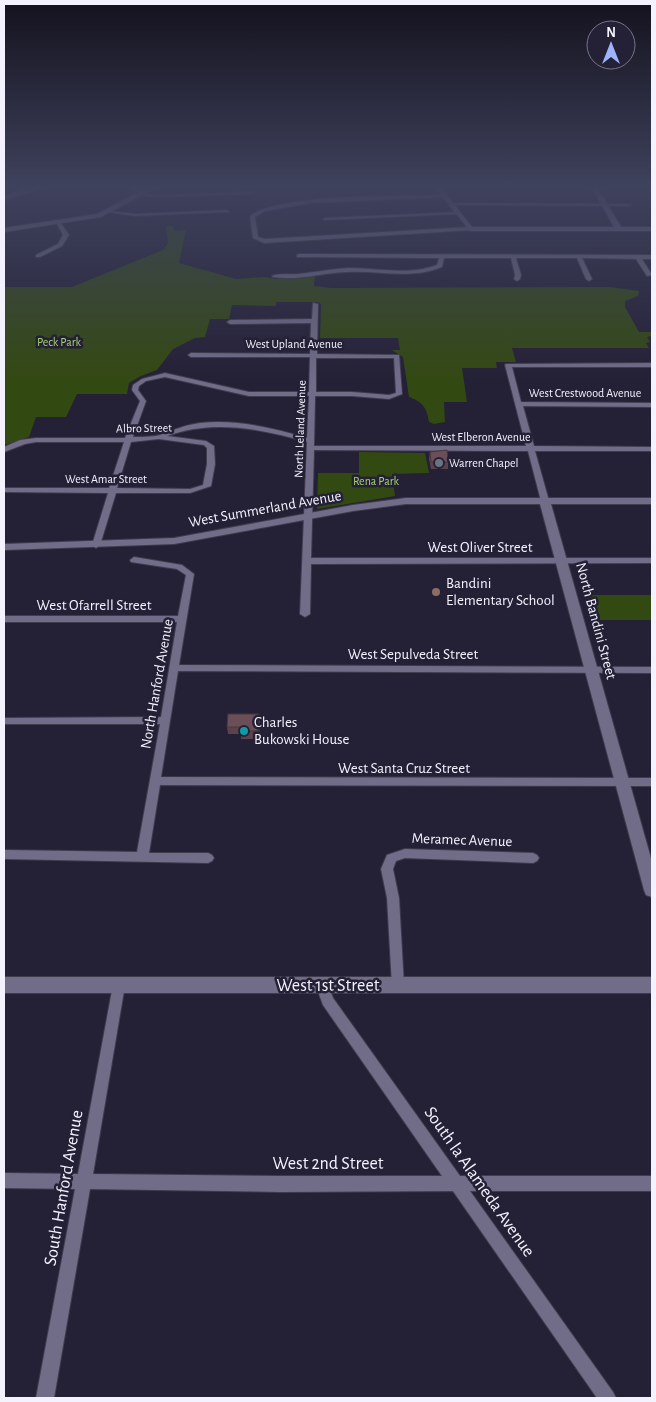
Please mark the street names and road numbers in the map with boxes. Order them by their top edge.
street label: West Upland Avenue [245,338,343,350]
street label: North Leland Avenue [292,380,308,478]
street label: West Crestwood Avenue [529,387,641,399]
street label: Albro Street [116,422,172,434]
street label: West Elberon Avenue [431,431,531,443]
street label: West Amar Street [65,473,147,485]
street label: West Summerland Avenue [187,488,343,530]
street label: West Oliver Street [428,540,533,555]
street label: North Bandini Street [573,561,619,681]
street label: West Ofarrell Street [37,598,152,613]
street label: North Hanford Avenue [138,618,176,750]
street label: West Sepulveda Street [348,647,479,662]
street label: West Santa Cruz Street [338,761,470,776]
street label: Meramec Avenue [411,831,513,849]
street label: West 1st Street [277,977,380,995]
street label: South la Alameda Avenue [420,1104,538,1260]
street label: South Hanford Avenue [41,1109,87,1267]
street label: West 2nd Street [272,1155,384,1173]

